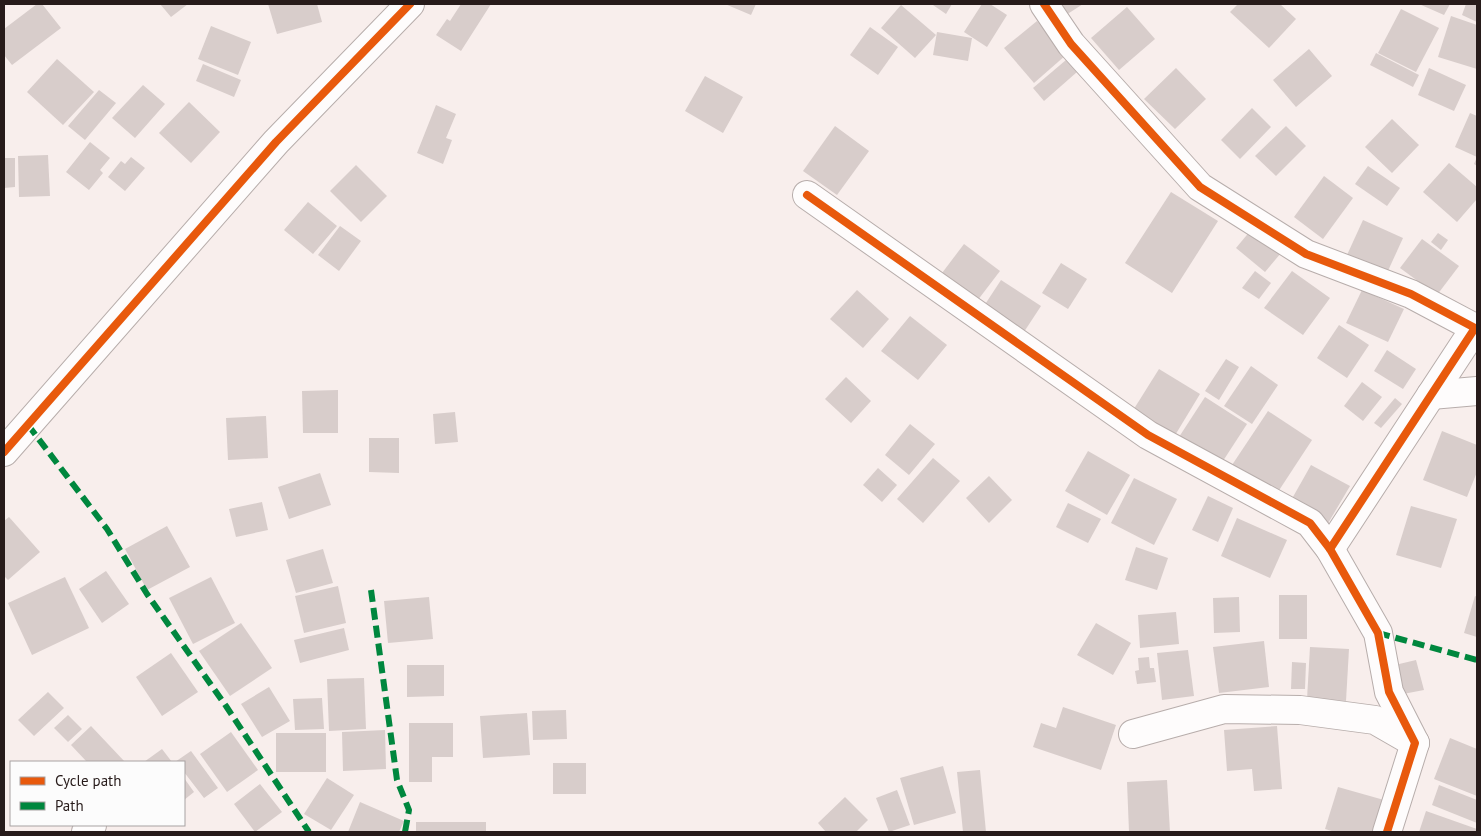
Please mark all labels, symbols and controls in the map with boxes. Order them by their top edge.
legend [10,761,185,826]
text: Cycle path [55,771,121,790]
text: Path [55,796,84,815]

